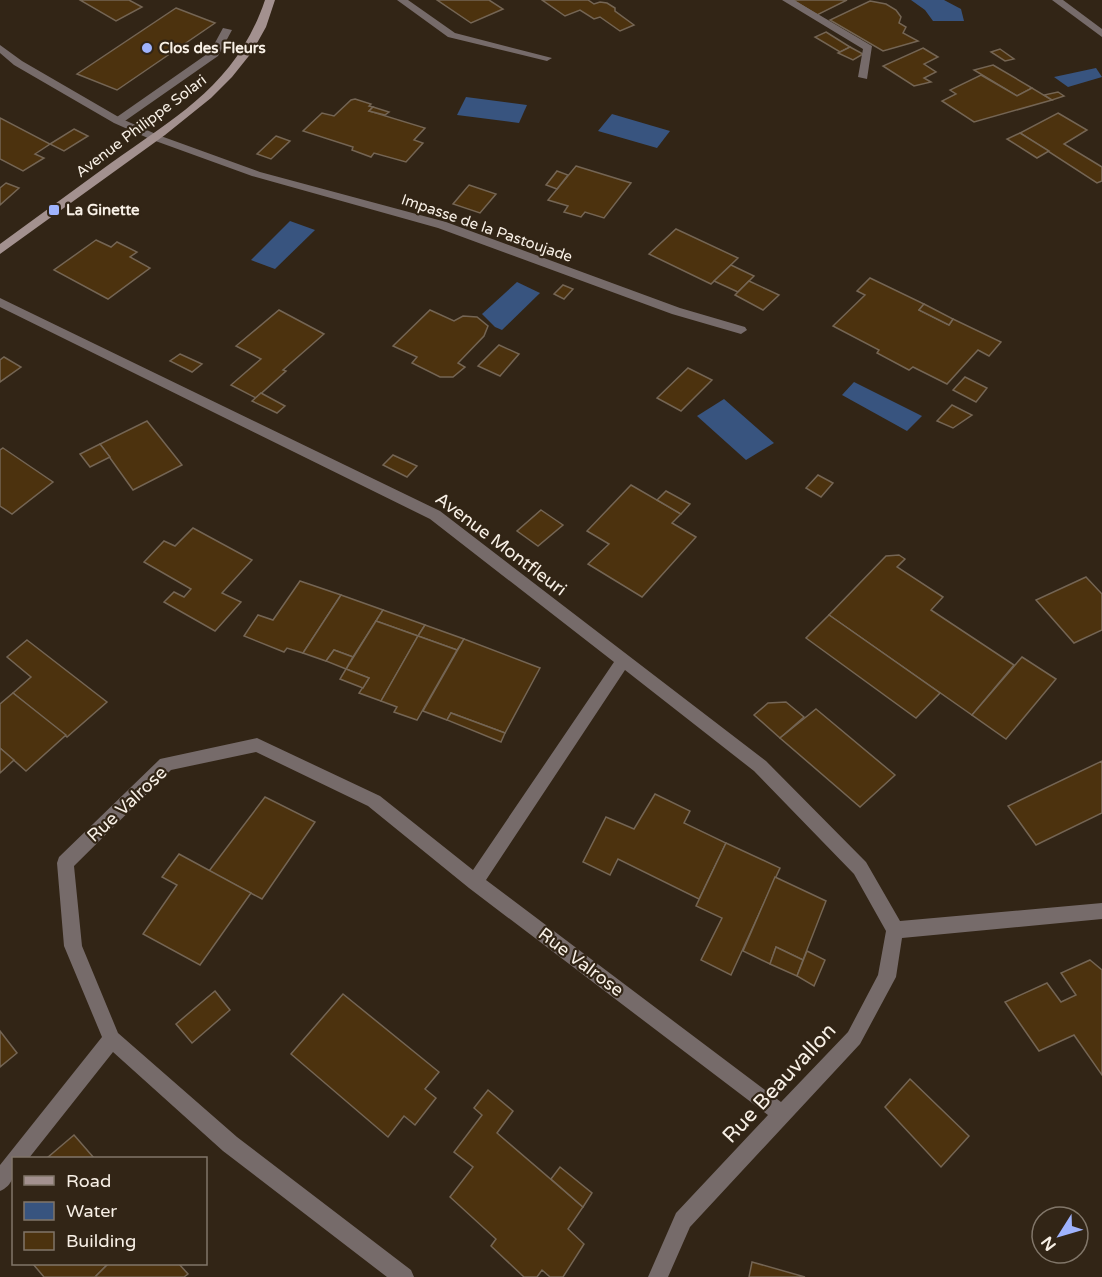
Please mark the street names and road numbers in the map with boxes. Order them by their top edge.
street label: Avenue Philippe Solari [72,71,210,181]
street label: Impasse de la Pastoujade [399,190,575,266]
street label: Avenue Montfleuri [431,487,571,601]
street label: Rue Valrose [83,761,171,847]
street label: Rue Valrose [534,923,628,1001]
street label: Rue Beauvallon [717,1018,841,1148]

